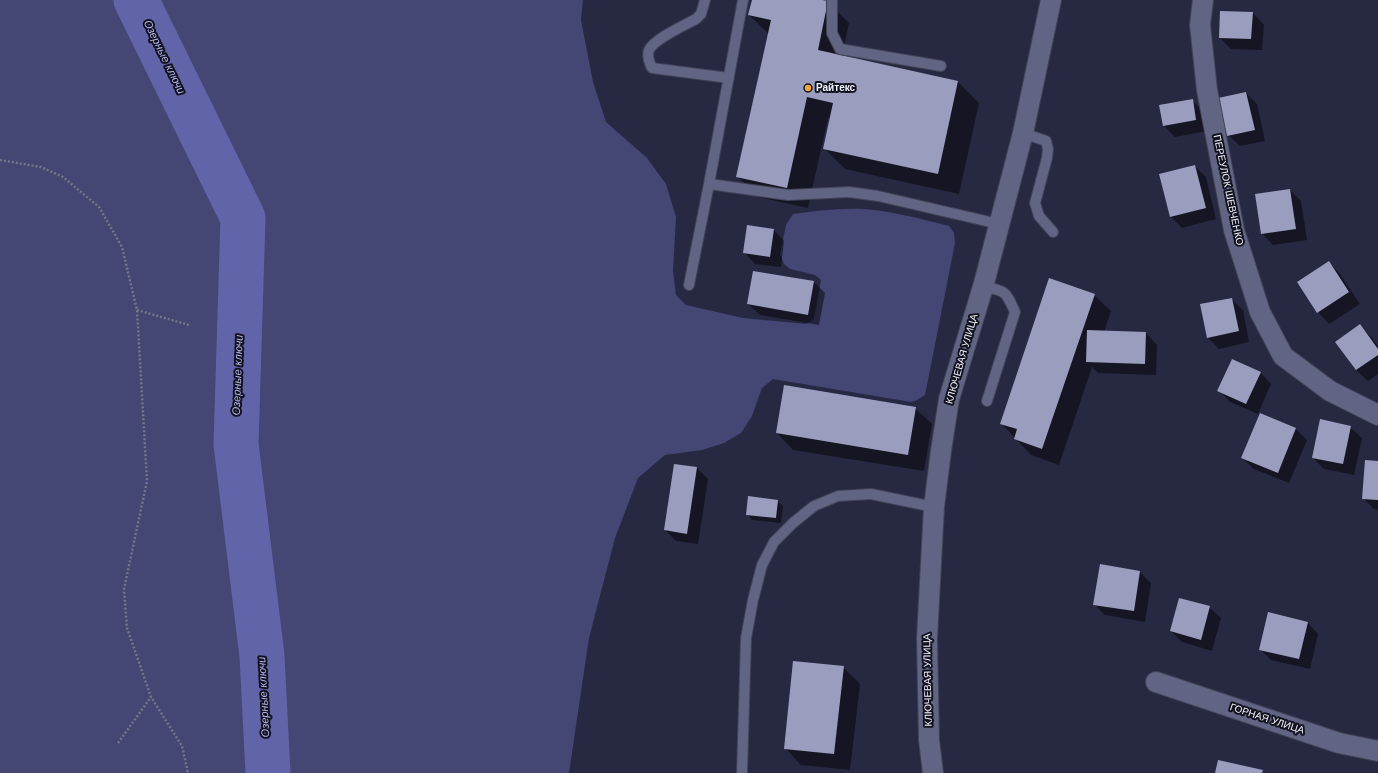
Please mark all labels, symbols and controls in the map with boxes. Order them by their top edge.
water label: Озерные ключи [140,18,188,96]
place label: Райтекс [816,82,855,94]
marker: Райтекс [803,83,813,93]
street label: ПЕРЕУЛОК ШЕВЧЕНКО [1210,134,1246,246]
street label: КЛЮЧЕВАЯ УЛИЦА [943,313,981,405]
water label: Озерные ключи [230,334,246,416]
street label: КЛЮЧЕВАЯ УЛИЦА [921,633,935,727]
water label: Озерные ключи [255,656,273,738]
street label: ГОРНАЯ УЛИЦА [1228,701,1306,737]

